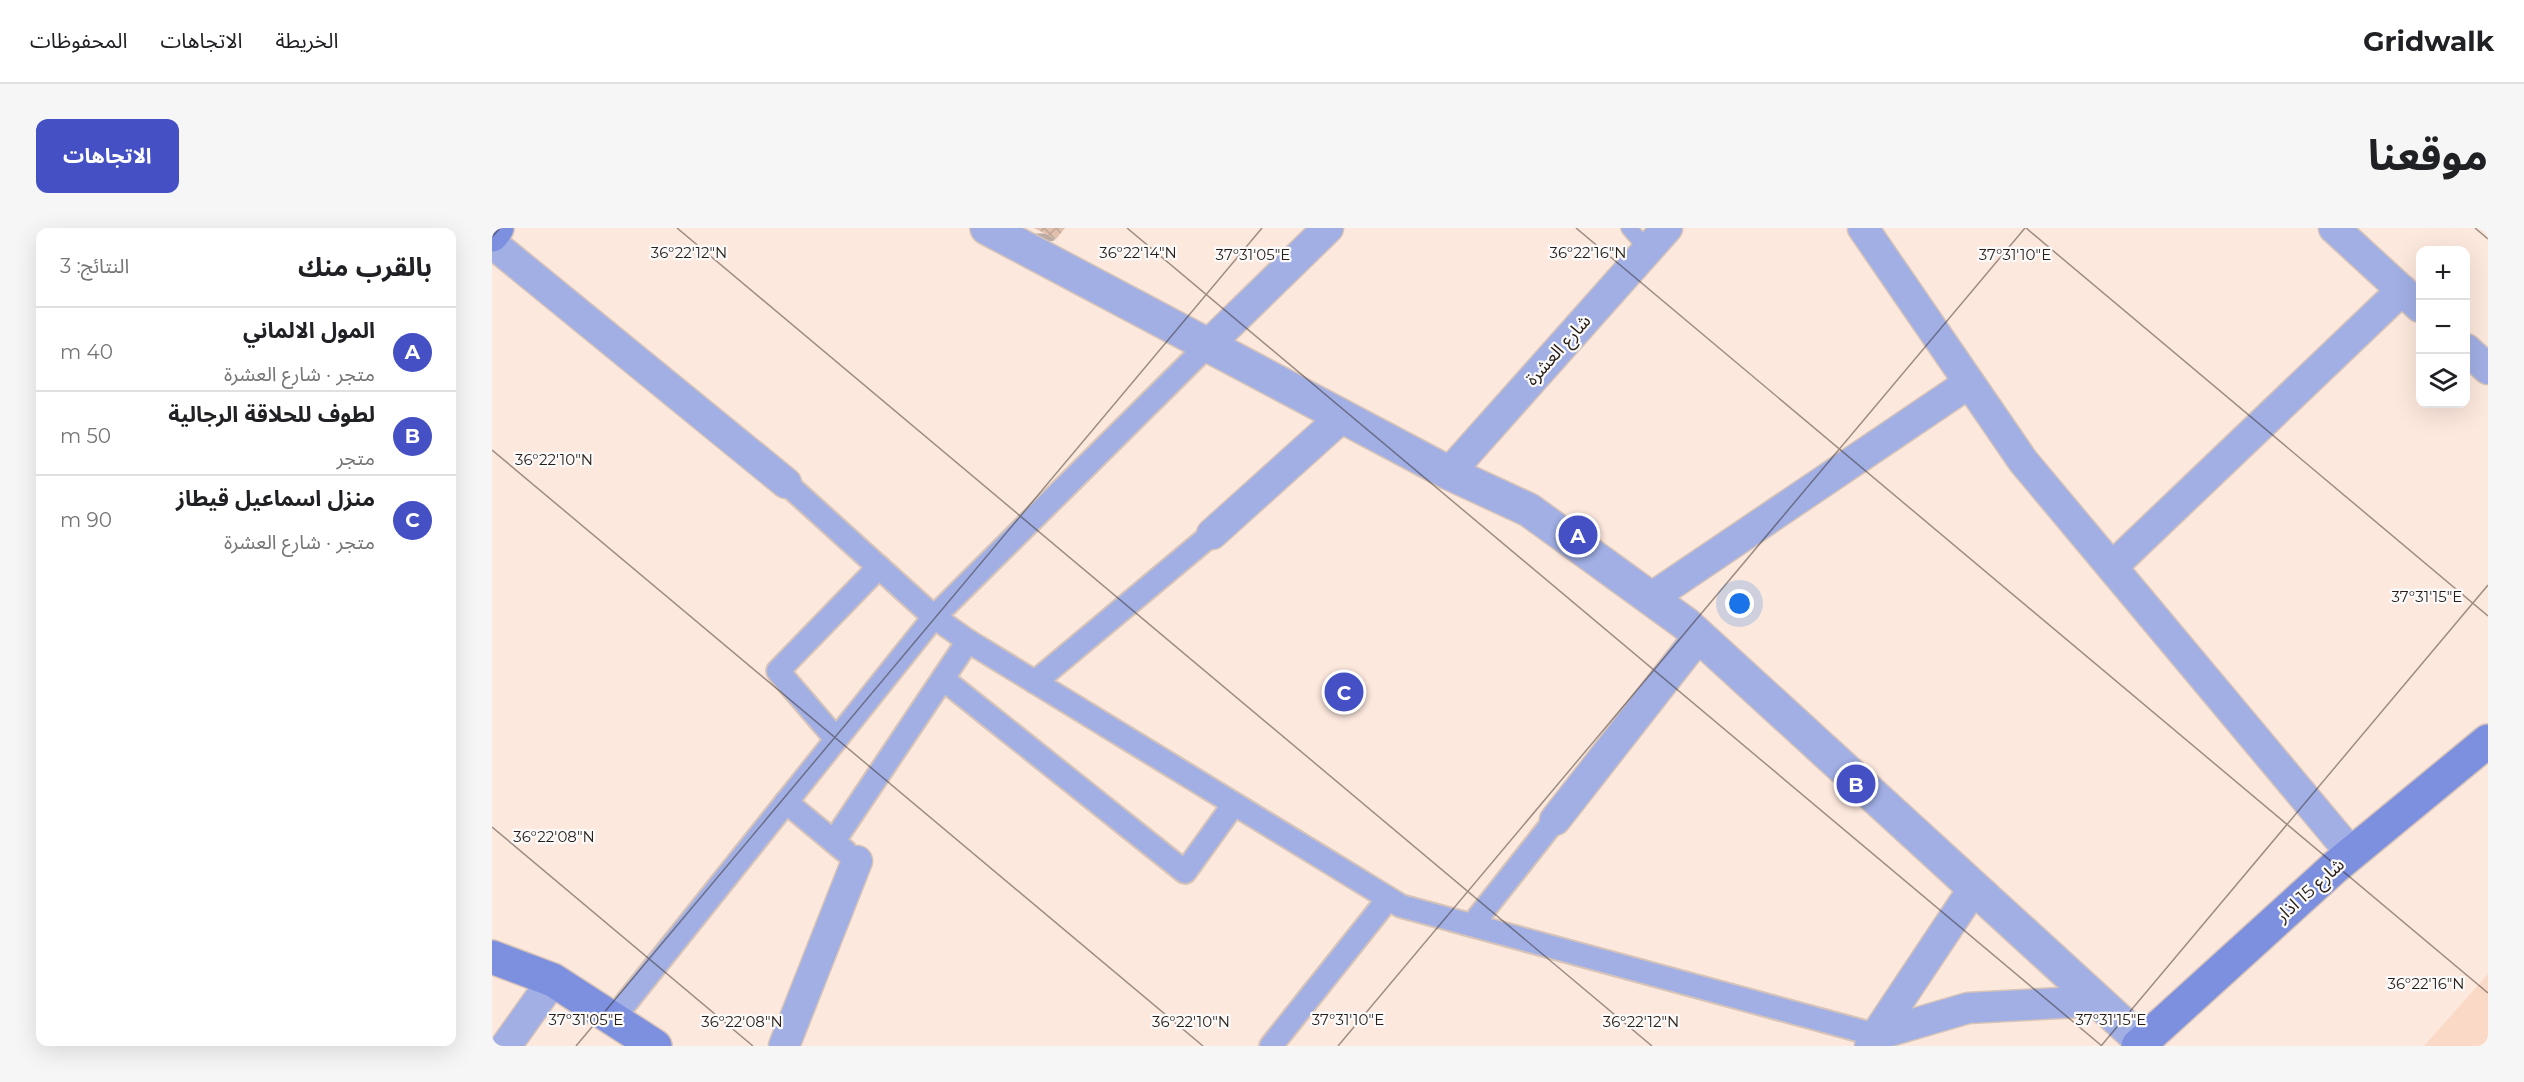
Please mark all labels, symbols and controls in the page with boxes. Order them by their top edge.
text: Gridwalk [2363,24,2494,58]
text: المحفوظات [30,28,127,53]
text: الاتجاهات [160,28,242,53]
text: الخريطة [275,28,338,53]
button: الاتجاهات [36,119,179,193]
text: موقعنا [2368,129,2488,181]
text: 36°22'12"N [651,243,727,262]
text: 36°22'14"N [1099,243,1177,262]
text: 36°22'16"N [1549,243,1627,262]
text: 37°31'05"E [1216,245,1290,264]
text: 37°31'10"E [1979,245,2051,264]
map controls [2416,246,2470,408]
button: + [2416,246,2470,300]
text: بالقرب منك [298,251,432,283]
text: النتائج: 3 [60,254,129,278]
button: − [2416,300,2470,354]
street label: شارع العشرة [1521,310,1598,392]
text: المول الالماني [243,317,375,344]
text: 40 m [60,340,113,364]
text: A [405,340,420,364]
button: layers [2416,354,2470,408]
text: متجر · شارع العشرة [224,362,375,386]
text: لطوف للحلاقة الرجالية [168,401,375,428]
text: 50 m [60,424,111,448]
text: B [405,424,420,448]
text: متجر [336,446,375,470]
text: 36°22'10"N [515,450,593,469]
text: منزل اسماعيل قيطاز [176,485,375,512]
text: 90 m [60,508,112,532]
text: C [405,508,420,532]
pin: A [1558,512,1598,558]
text: متجر · شارع العشرة [224,530,375,554]
text: 37°31'15"E [2392,587,2462,606]
your location [1725,589,1754,618]
pin: C [1324,670,1364,714]
pin: B [1836,762,1876,806]
text: 36°22'08"N [513,827,595,846]
street label: شارع 15 اذار [2270,853,2351,930]
text: 36°22'16"N [2387,974,2465,993]
text: 37°31'05"E [549,1010,623,1029]
text: 37°31'10"E [1312,1010,1384,1029]
text: 37°31'15"E [2076,1010,2146,1029]
text: 36°22'08"N [701,1012,783,1031]
text: 36°22'10"N [1152,1012,1230,1031]
text: 36°22'12"N [1603,1012,1679,1031]

